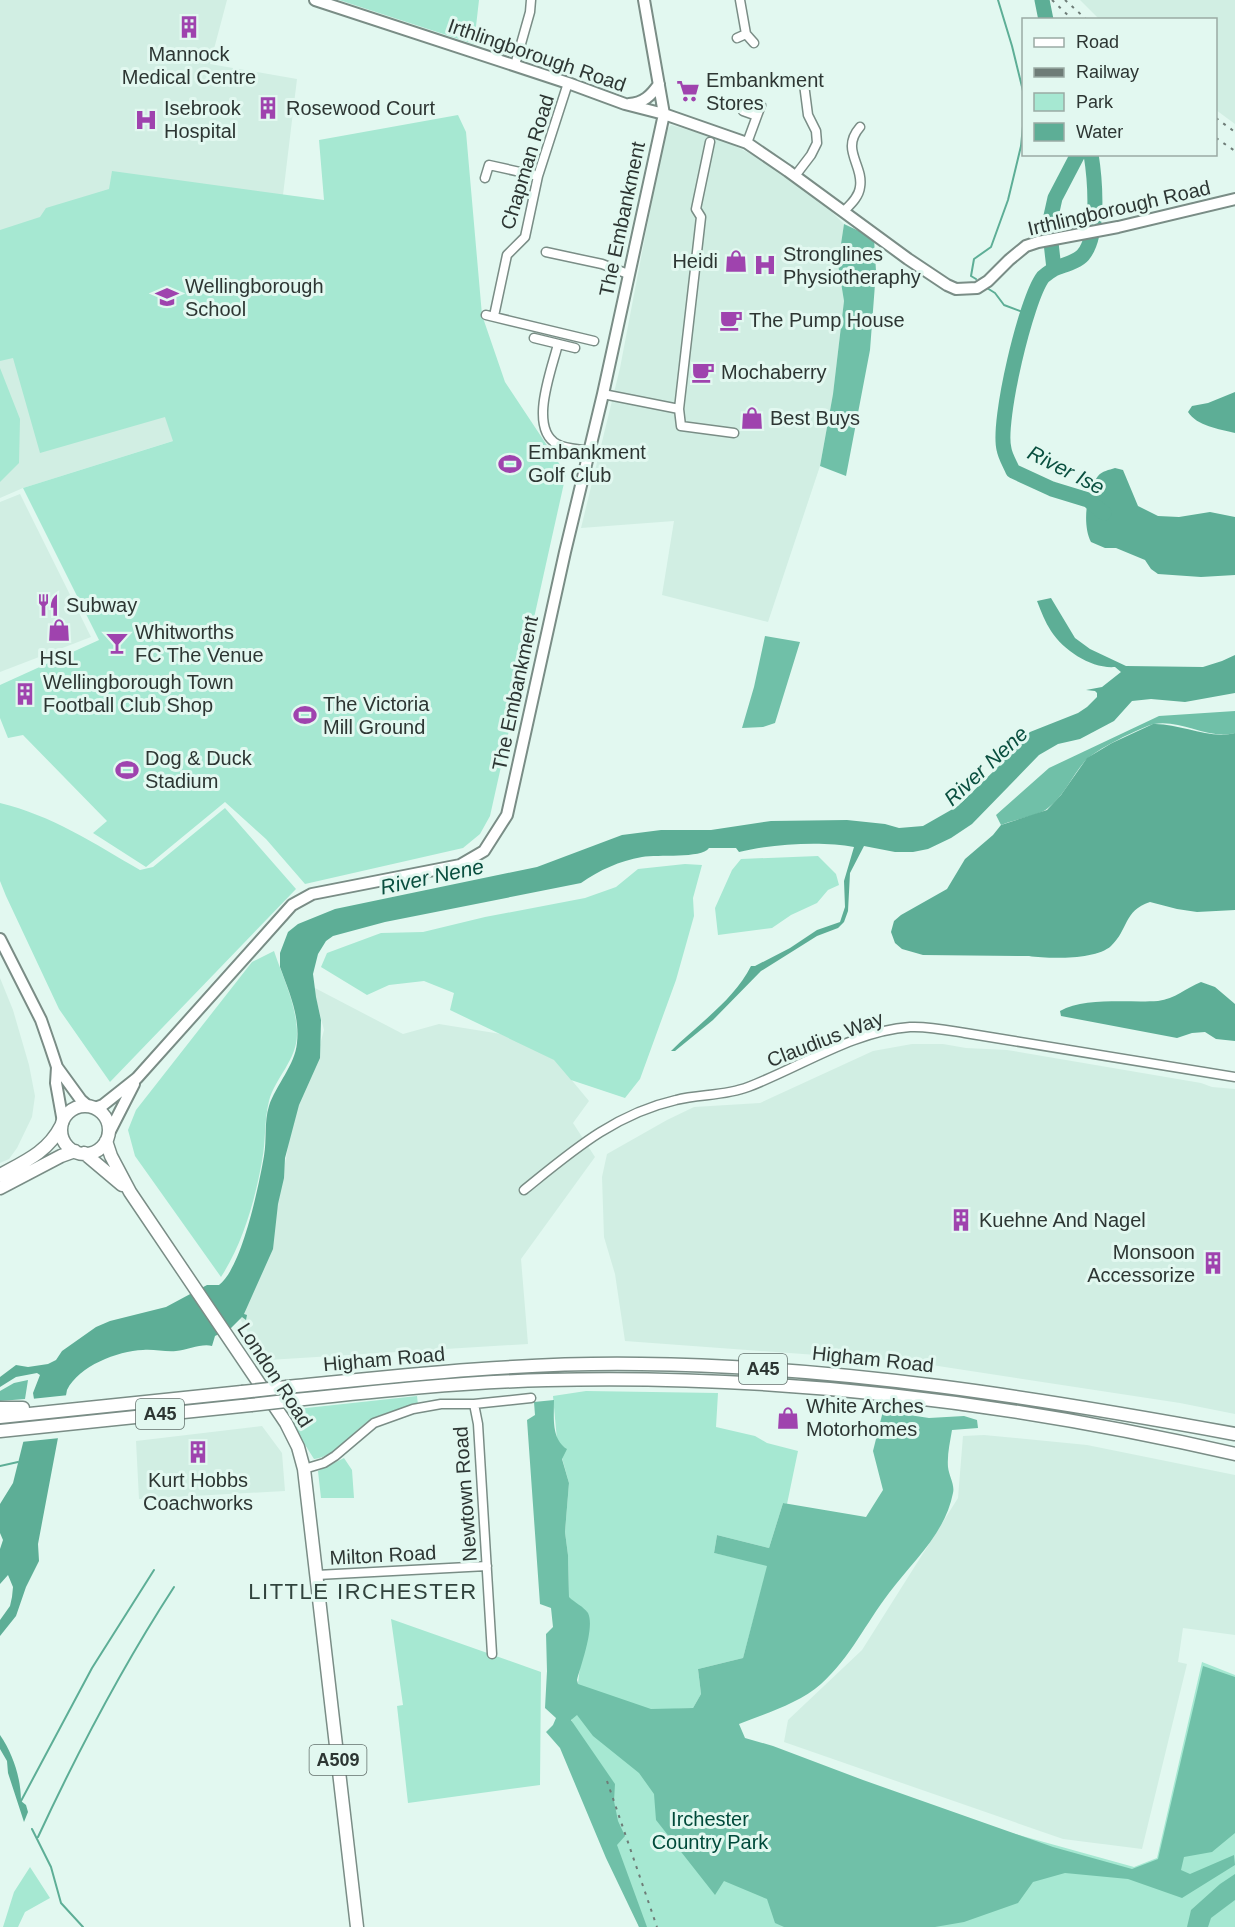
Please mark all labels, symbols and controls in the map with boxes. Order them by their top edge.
building icon: Mannock Medical Centre [176,14,202,40]
street label: Irthlingborough Road [445,14,629,96]
legend [1022,18,1217,156]
text: Road [1076,32,1119,52]
place label: Mannock Medical Centre [122,43,256,88]
text: Railway [1076,62,1139,82]
place label: Embankment Stores [706,69,824,114]
supermarket icon: Embankment Stores [675,78,701,104]
street label: Chapman Road [496,92,558,232]
text: Park [1076,92,1114,112]
building icon: Rosewood Court [255,95,281,121]
place label: Isebrook Hospital [164,97,242,142]
place label: Rosewood Court [286,97,435,119]
hospital icon: Isebrook Hospital [133,107,159,133]
text: Water [1076,122,1123,142]
street label: The Embankment [595,139,649,298]
street label: Irthlingborough Road [1026,176,1212,240]
place label: Stronglines Physiotheraphy [783,243,921,288]
shop icon: Heidi [723,248,749,274]
place label: Heidi [672,250,718,272]
hospital icon: Stronglines Physiotheraphy [752,252,778,278]
place label: Wellingborough School [185,275,324,320]
school or university icon: Wellingborough School [154,284,180,310]
cafe icon: The Pump House [718,307,744,333]
place label: The Pump House [749,309,905,331]
cafe icon: Mochaberry [690,359,716,385]
place label: Mochaberry [721,361,827,383]
shop icon: Best Buys [739,405,765,431]
place label: Best Buys [770,407,860,429]
water label: River Ise [1024,440,1108,499]
place label: Embankment Golf Club [528,441,646,486]
sports icon: Embankment Golf Club [497,451,523,477]
restaurant icon: Subway [35,592,61,618]
place label: Subway [66,594,137,616]
street label: The Embankment [488,613,542,772]
shop icon: HSL [46,617,72,643]
place label: Whitworths FC The Venue [135,621,264,666]
bar icon: Whitworths FC The Venue [104,630,130,656]
place label: HSL [40,647,78,669]
place label: Wellingborough Town Football Club Shop [43,671,234,716]
building icon: Wellingborough Town Football Club Shop [12,681,38,707]
place label: The Victoria Mill Ground [323,693,430,738]
sports icon: The Victoria Mill Ground [292,702,318,728]
water label: River Nene [939,721,1032,810]
place label: Dog & Duck Stadium [145,747,253,792]
sports icon: Dog & Duck Stadium [114,757,140,783]
water label: River Nene [378,854,486,899]
street label: Claudius Way [764,1007,886,1071]
building icon: Kuehne And Nagel [948,1207,974,1233]
place label: Kuehne And Nagel [979,1209,1146,1231]
place label: Monsoon Accessorize [1087,1241,1195,1286]
building icon: Monsoon Accessorize [1200,1250,1226,1276]
street label: London Road [233,1319,317,1431]
street label: Higham Road [811,1342,935,1376]
street label: Higham Road [322,1343,446,1375]
road number: A45 [739,1354,787,1384]
place label: White Arches Motorhomes [806,1395,924,1440]
road number: A45 [136,1399,184,1429]
shop icon: White Arches Motorhomes [775,1405,801,1431]
street label: Newtown Road [449,1426,481,1562]
building icon: Kurt Hobbs Coachworks [185,1439,211,1465]
place label: Kurt Hobbs Coachworks [143,1469,253,1514]
street label: Milton Road [329,1541,437,1569]
district label: LITTLE IRCHESTER [248,1579,478,1604]
road number: A509 [310,1745,366,1775]
park label: Irchester Country Park [652,1808,769,1853]

